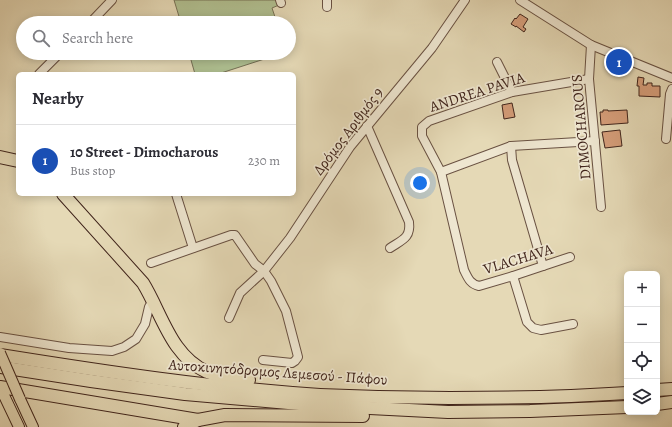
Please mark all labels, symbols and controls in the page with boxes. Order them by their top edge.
search box [16,16,296,60]
icon: search [30,27,52,49]
text: Search here [62,28,133,48]
pin: 1 [606,47,632,77]
street label: ANDREA PAVIA [426,67,527,117]
street label: DIMOCHAROUS [566,73,596,181]
street label: Δρόμος Αριθμός 9 [308,83,388,179]
text: Nearby [32,87,83,110]
text: 10 Street - Dimocharous [70,142,218,162]
text: 1 [43,152,47,169]
text: 230 m [248,152,280,169]
text: Bus stop [70,162,115,179]
your location [410,173,430,193]
street label: VLACHAVA [480,239,555,279]
map controls [624,271,660,415]
button: + [624,271,660,307]
button: − [624,307,660,343]
button: locate [624,343,660,379]
street label: Αυτοκινητόδρομος Λεμεσού - Πάφου [167,354,388,390]
button: layers [624,379,660,415]

